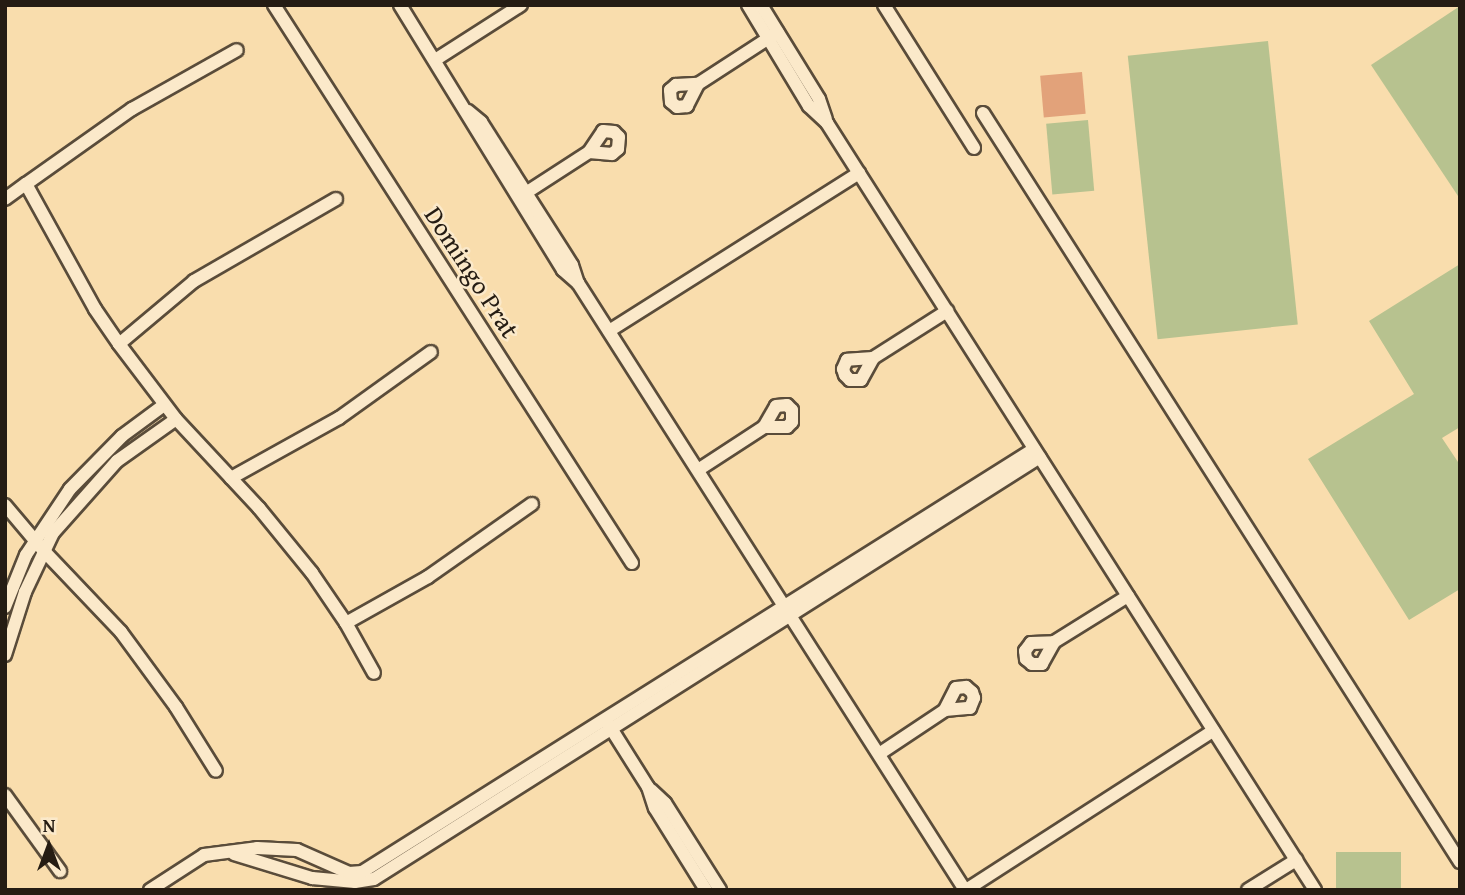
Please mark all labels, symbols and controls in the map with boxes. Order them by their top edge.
street label: Domingo Prat [418,201,526,343]
north arrow [14,811,84,881]
text: N [43,811,55,839]

